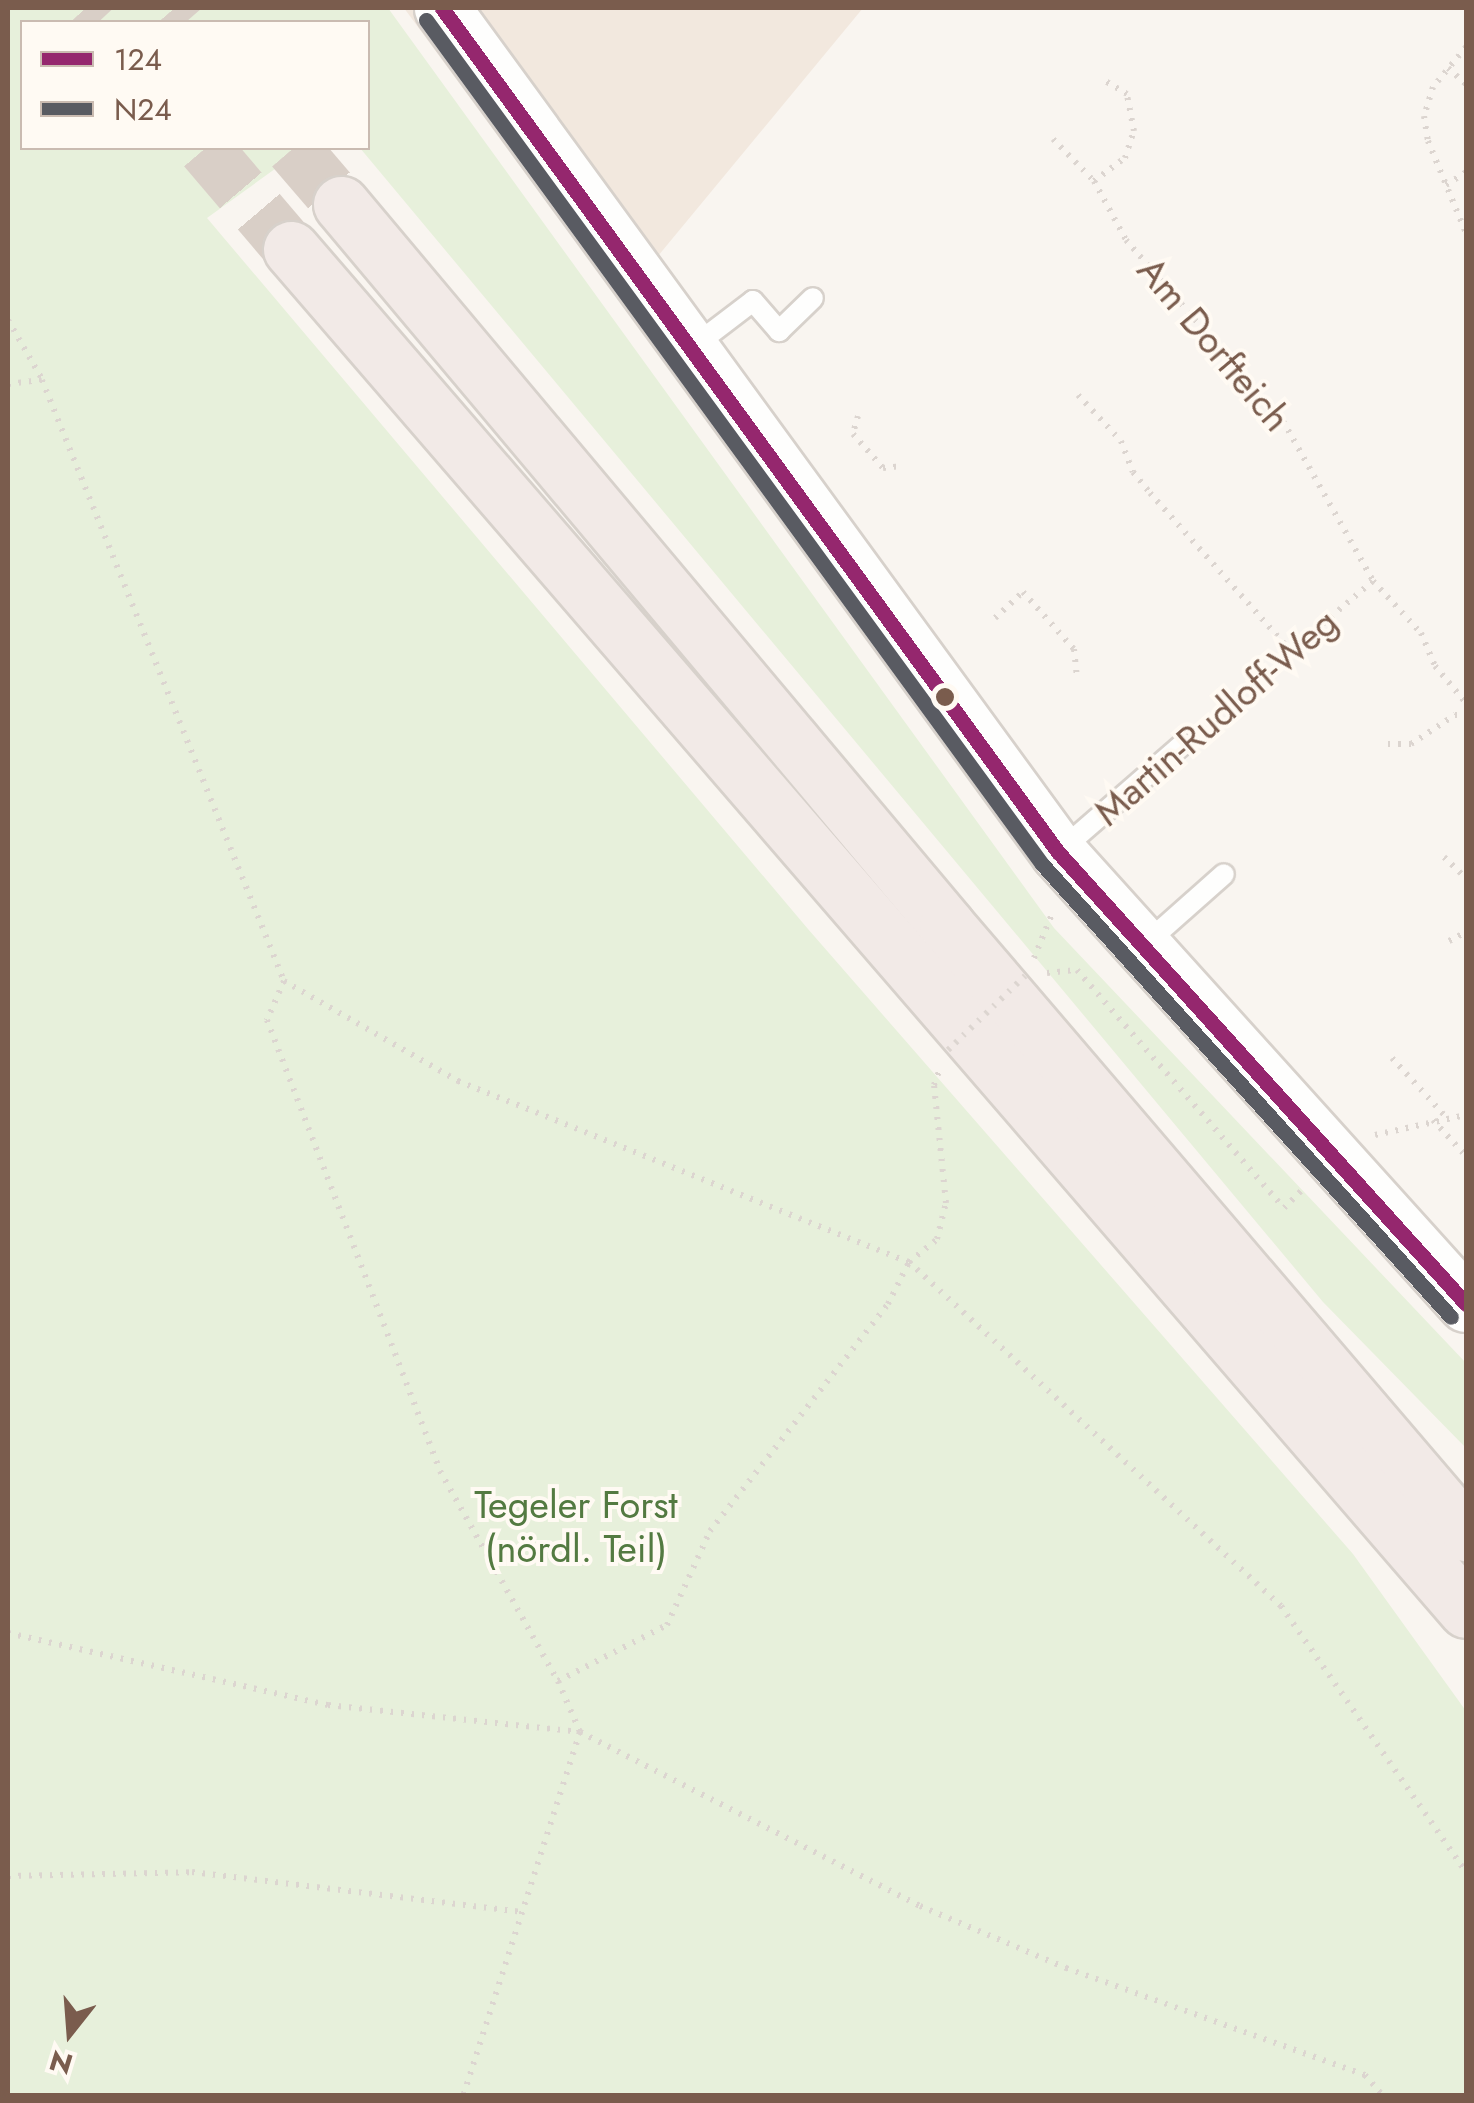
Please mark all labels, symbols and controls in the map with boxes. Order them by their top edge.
legend [20,20,370,150]
text: 124 [114,38,162,81]
text: N24 [114,88,172,131]
street label: Am Dorfteich [1128,248,1300,440]
street label: Martin-Rudloff-Weg [1085,599,1347,835]
unlabelled marker [935,687,955,707]
park label: Tegeler Forst (nördl. Teil) [474,1482,678,1572]
north arrow [20,1983,120,2083]
text: N [44,2039,78,2085]

